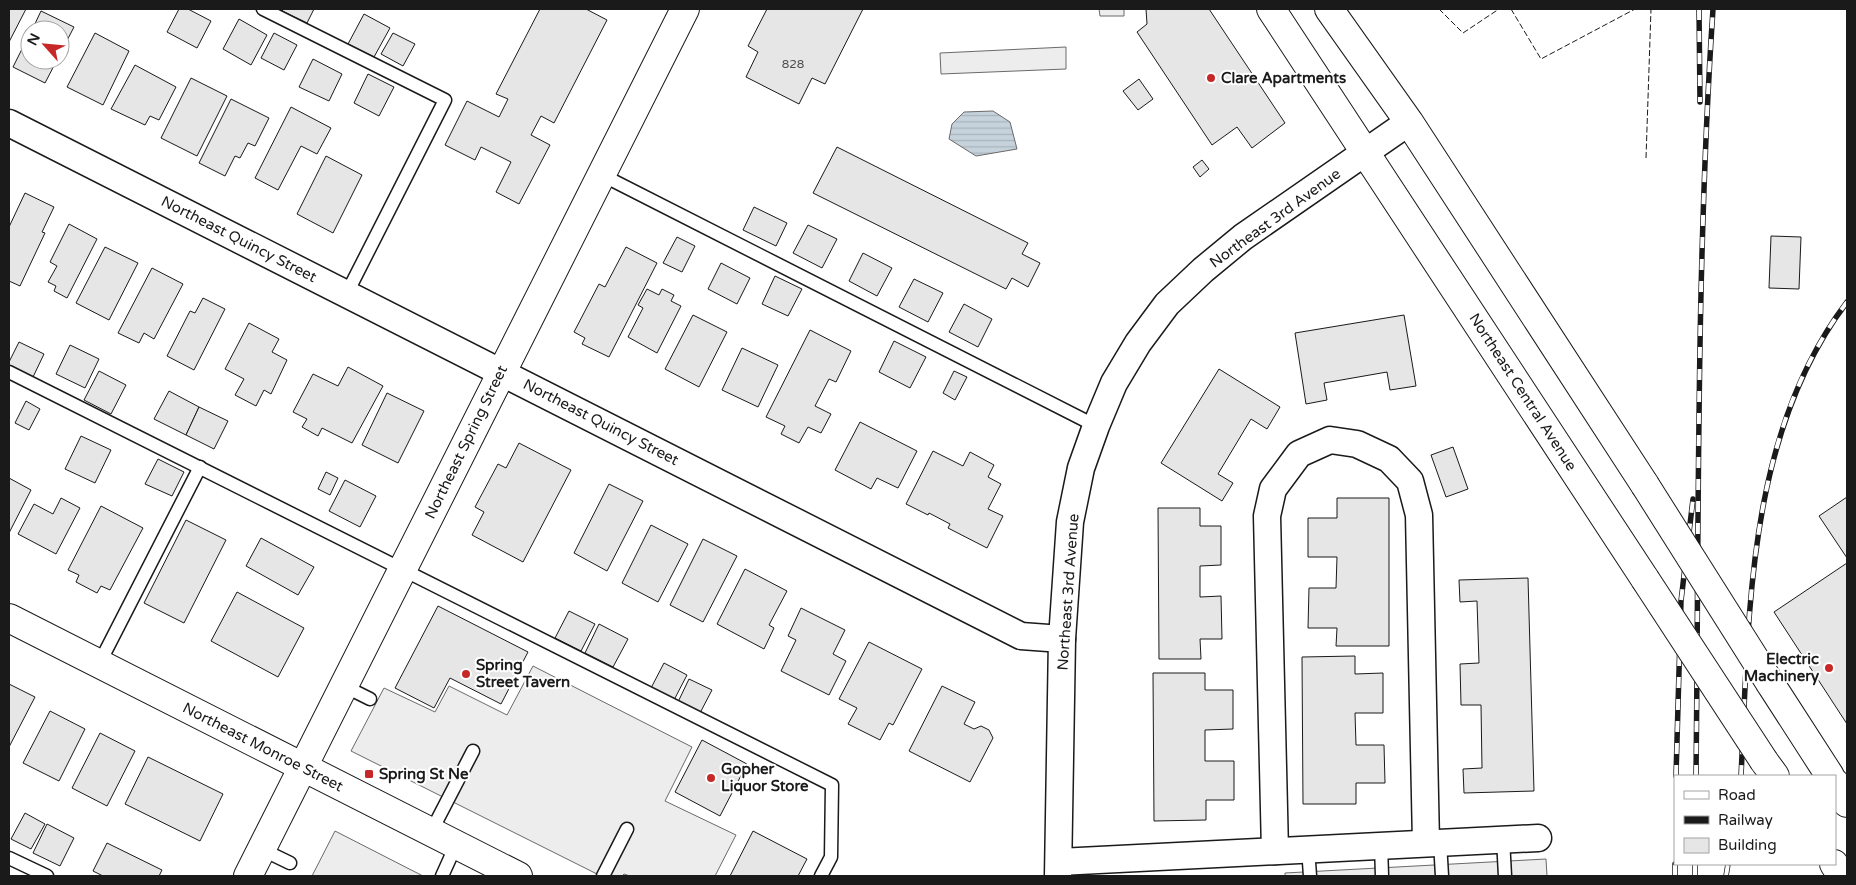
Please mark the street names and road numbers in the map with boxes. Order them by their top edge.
street label: Northeast 3rd Avenue [1206,165,1344,271]
street label: Northeast Quincy Street [158,192,320,286]
street label: Northeast Central Avenue [1465,310,1581,474]
street label: Northeast Spring Street [421,362,511,522]
street label: Northeast Quincy Street [520,375,682,469]
street label: Northeast 3rd Avenue [1054,513,1082,671]
street label: Northeast Monroe Street [180,699,346,795]

